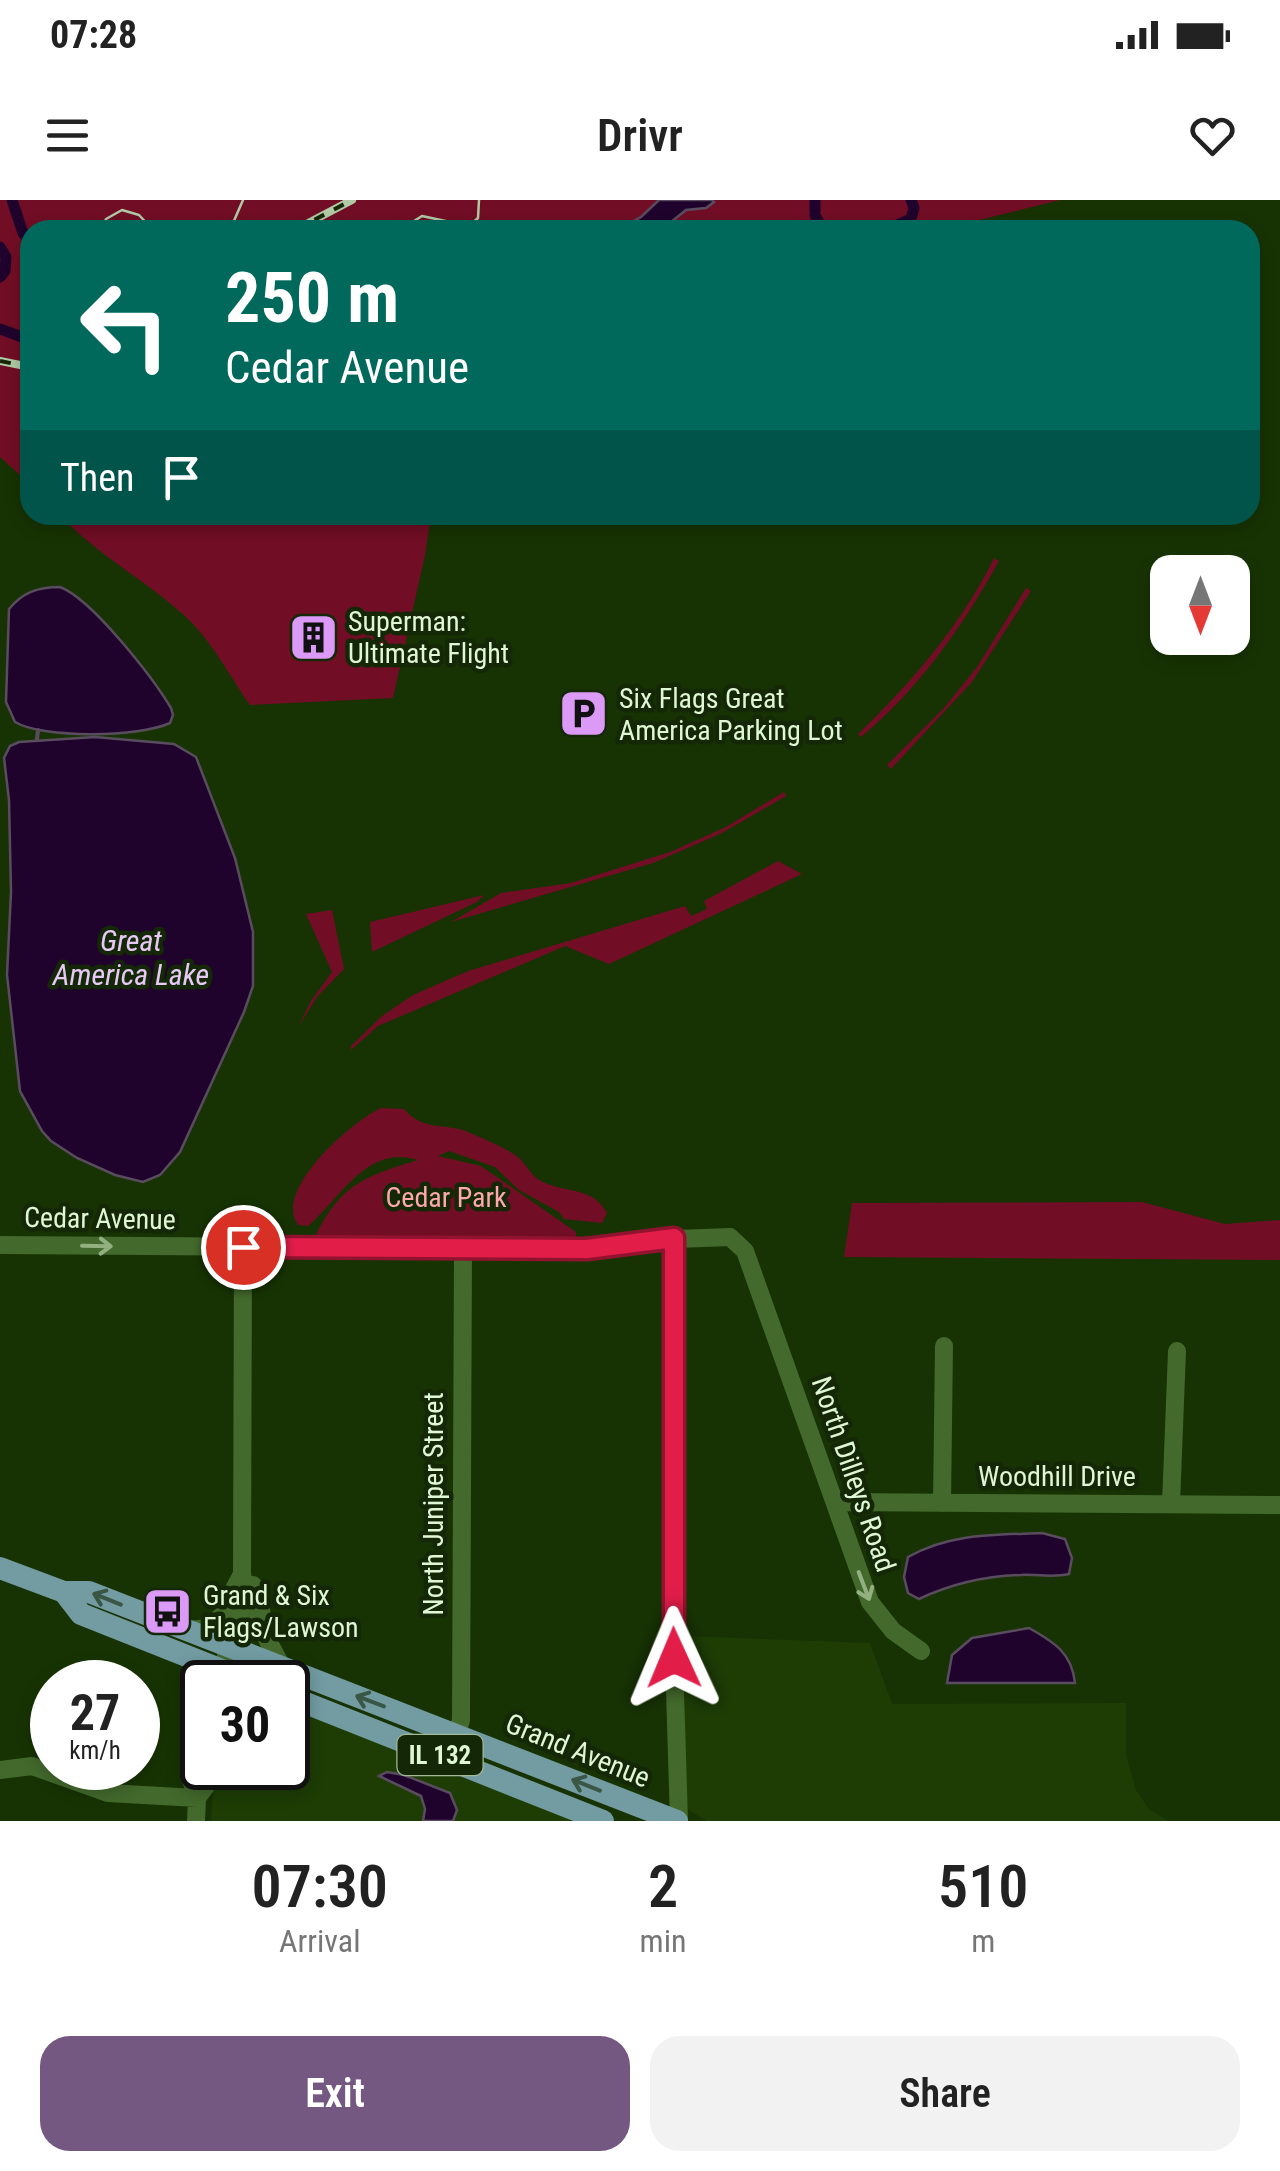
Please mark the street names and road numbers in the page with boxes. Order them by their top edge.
street label: Cedar Avenue [24,1201,176,1236]
street label: North Dilleys Road [805,1372,902,1576]
street label: North Juniper Street [417,1392,450,1616]
street label: Woodhill Drive [978,1460,1136,1493]
street label: Grand Avenue [501,1707,655,1794]
road number: IL 132 [398,1735,482,1775]

